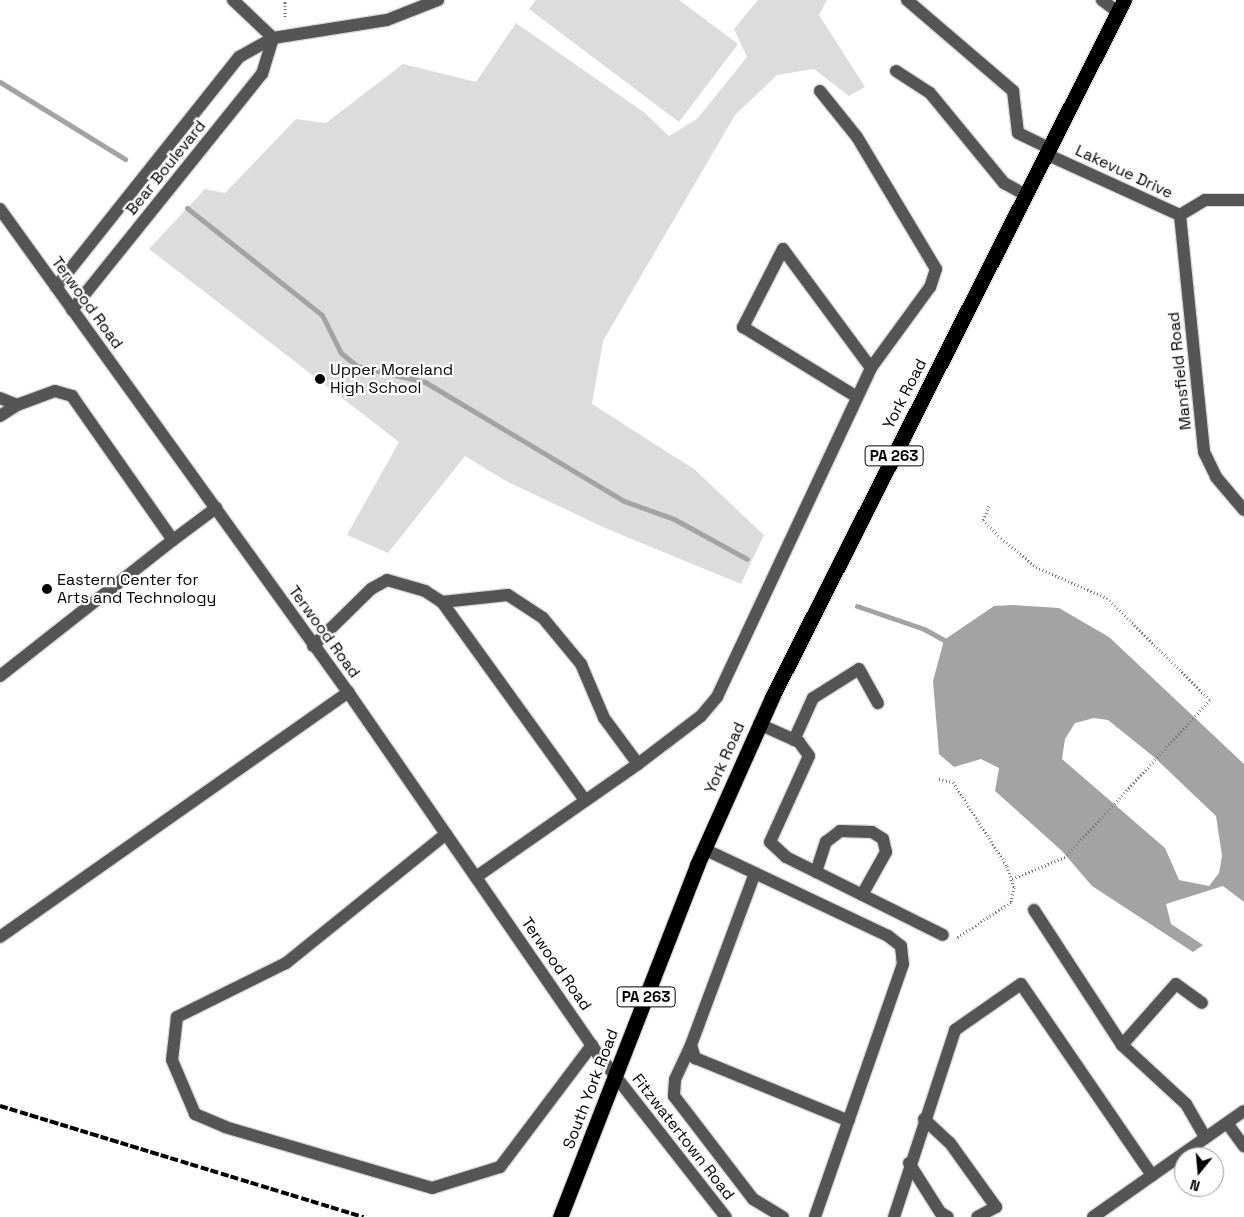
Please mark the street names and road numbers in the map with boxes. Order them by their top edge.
street label: Bear Boulevard [122,117,210,219]
street label: Lakevue Drive [1072,141,1176,203]
street label: Terwood Road [47,253,127,353]
street label: Mansfield Road [1164,311,1196,431]
street label: York Road [879,356,931,432]
road number: PA 263 [864,444,924,468]
street label: Terwood Road [284,582,364,682]
street label: York Road [701,719,749,797]
street label: Terwood Road [517,914,595,1014]
road number: PA 263 [616,984,676,1010]
street label: South York Road [559,1026,623,1152]
street label: Fitzwatertown Road [628,1070,738,1204]

